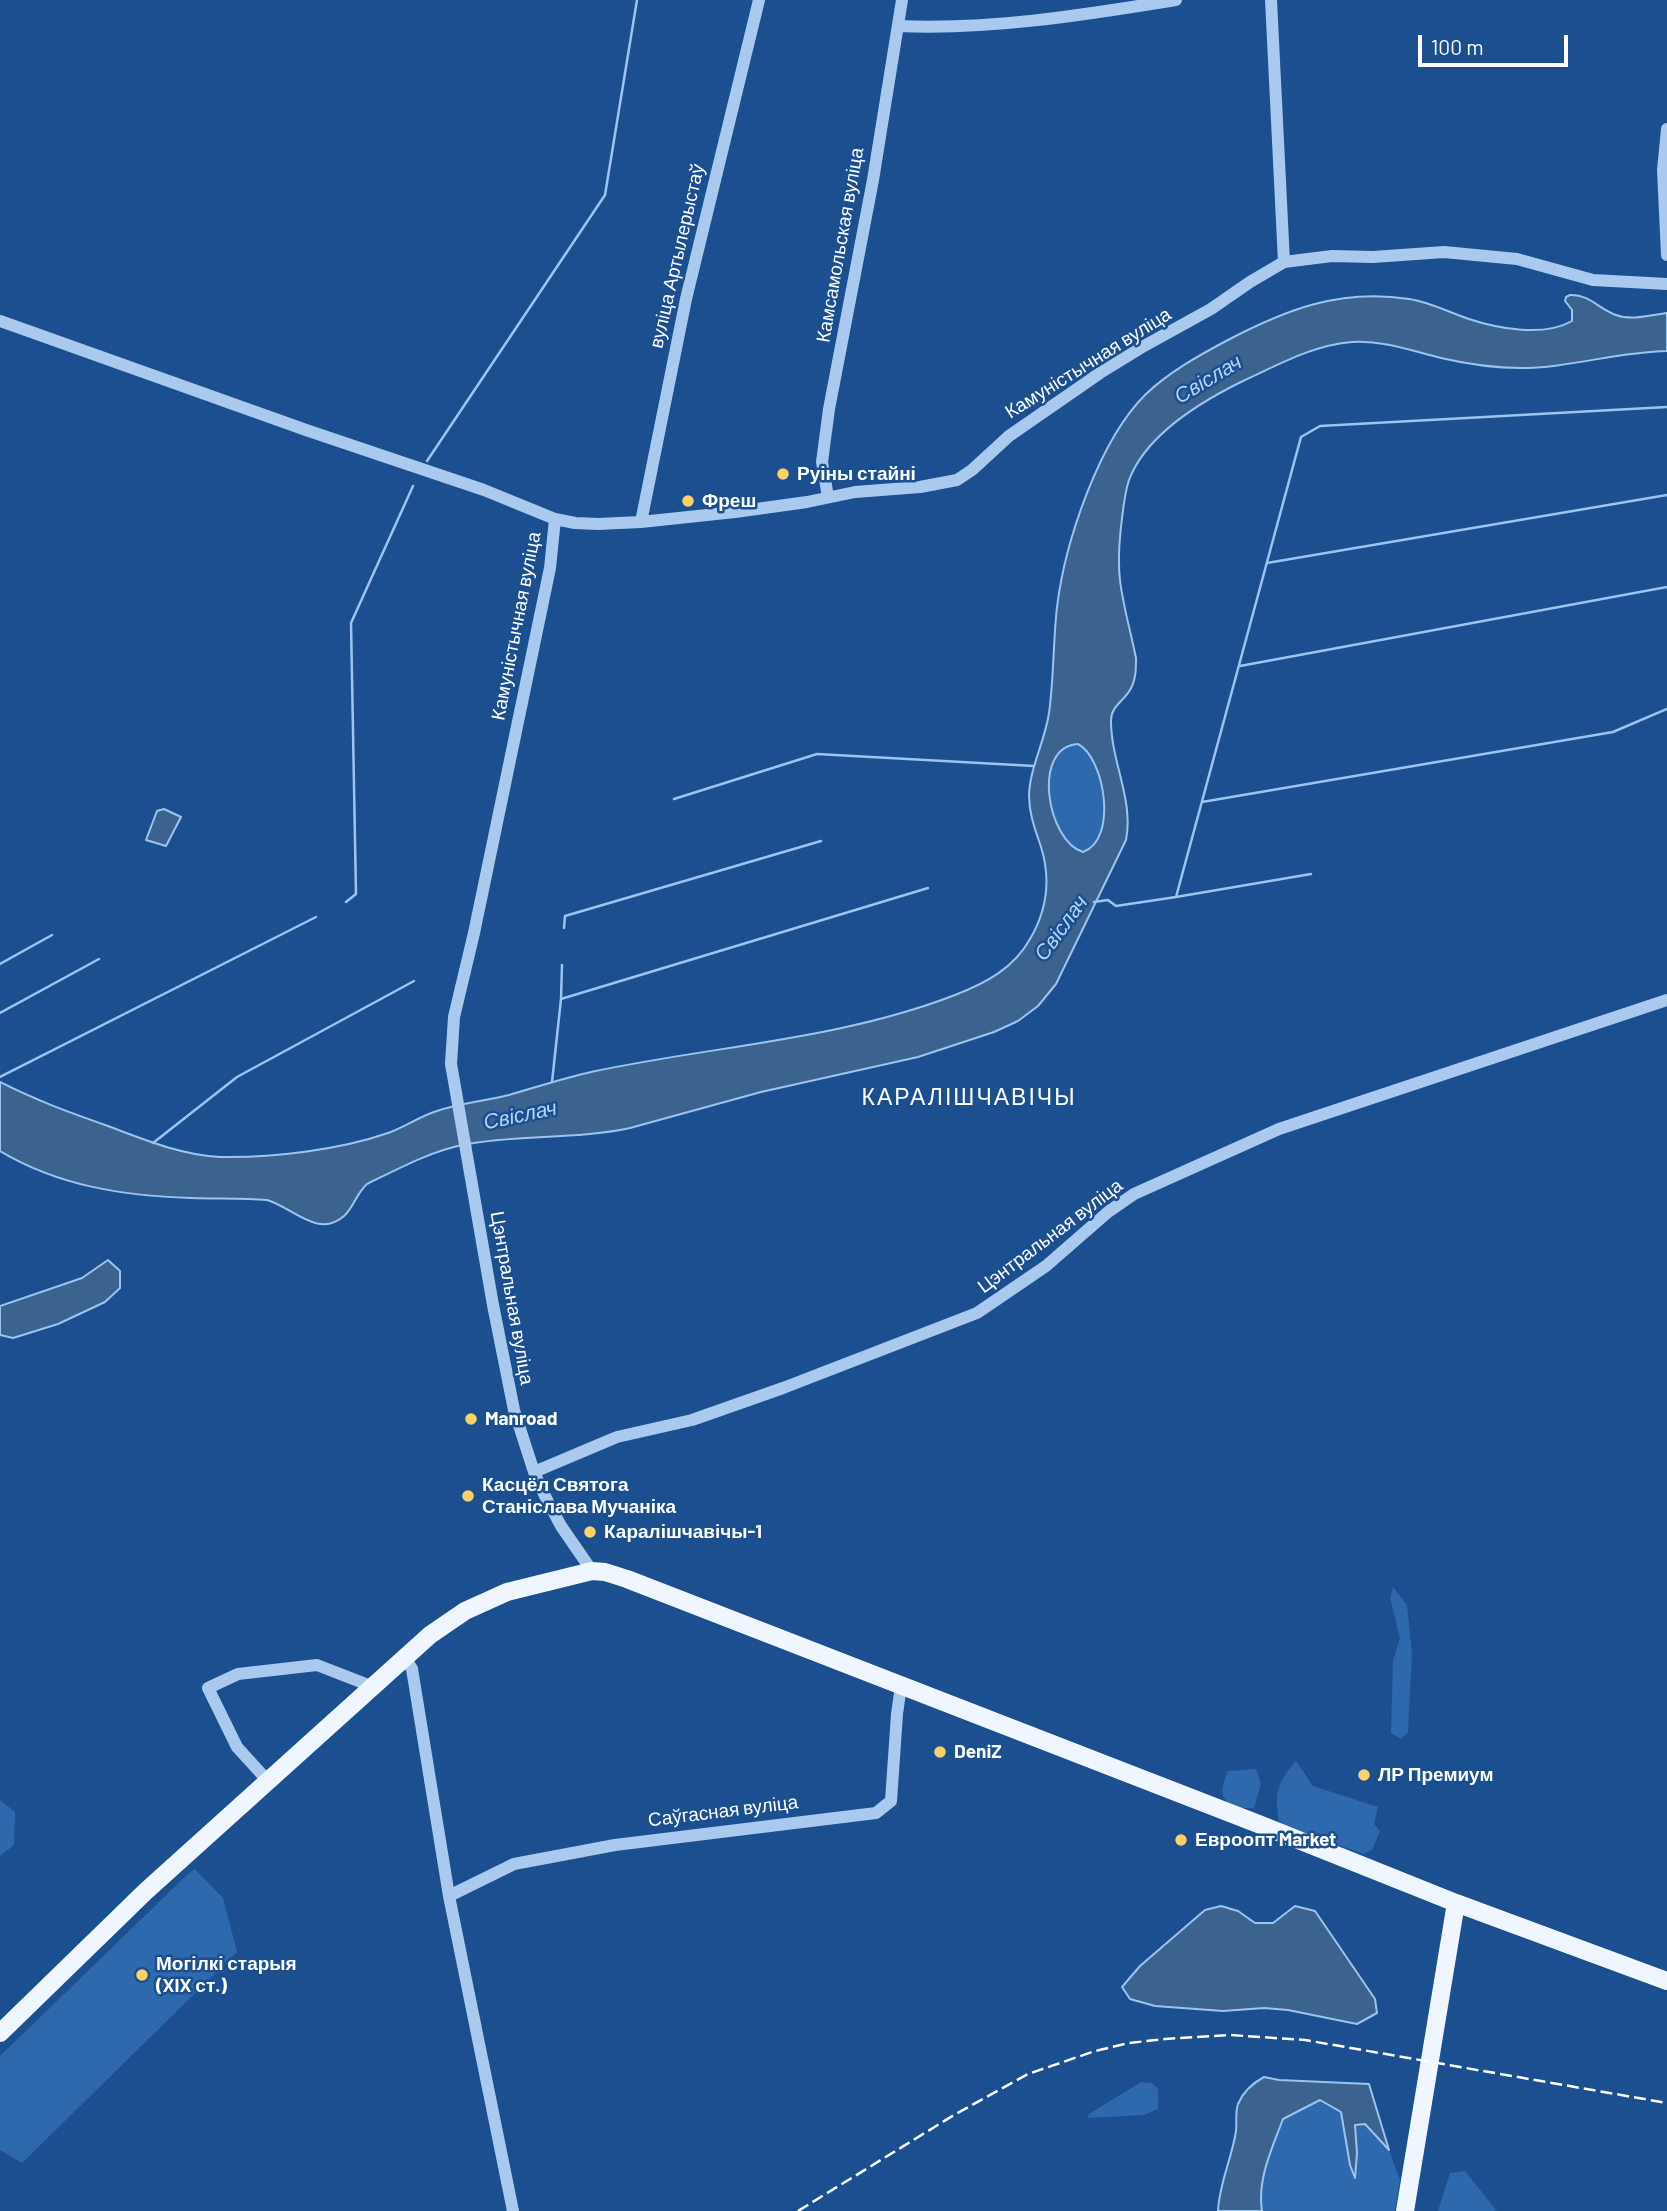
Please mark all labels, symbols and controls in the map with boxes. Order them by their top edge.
scale bar [1422,21,1572,65]
text: 100 m [1431,34,1484,59]
street label: Камсамольская вуліца [812,146,868,344]
street label: вуліца Артылерыстаў [645,162,709,350]
street label: Камуністычная вуліца [1001,303,1175,423]
water label: Свіслач [1170,349,1246,409]
place label: Руіны стайні [797,463,916,485]
marker: Руіны стайні [775,466,791,482]
place label: Фреш [702,490,756,512]
marker: Фреш [680,493,696,509]
street label: Камуністычная вуліца [487,530,545,722]
water label: Свіслач [1029,891,1093,965]
district label: КАРАЛІШЧАВІЧЫ [863,1083,1075,1111]
water label: Свіслач [481,1095,559,1135]
street label: Цэнтральная вуліца [973,1174,1127,1298]
street label: Цэнтральная вуліца [486,1209,538,1387]
place label: Manroad [485,1408,557,1430]
marker: Manroad [463,1411,479,1427]
place label: Касцёл Святога Станіслава Мучаніка [482,1474,676,1518]
marker: Касцёл Святога Станіслава Мучаніка [460,1488,476,1504]
place label: Каралішчавічы-1 [604,1521,762,1543]
marker: Каралішчавічы-1 [582,1524,598,1540]
place label: DeniZ [954,1741,1002,1763]
marker: DeniZ [932,1744,948,1760]
place label: ЛР Премиум [1378,1764,1493,1786]
marker: ЛР Премиум [1356,1767,1372,1783]
street label: Саўгасная вуліца [647,1790,799,1832]
place label: Евроопт Market [1195,1829,1336,1851]
marker: Евроопт Market [1173,1832,1189,1848]
place label: Могілкі старыя (XIX ст.) [156,1953,297,1997]
marker: Могілкі старыя (XIX ст.) [134,1967,150,1983]

